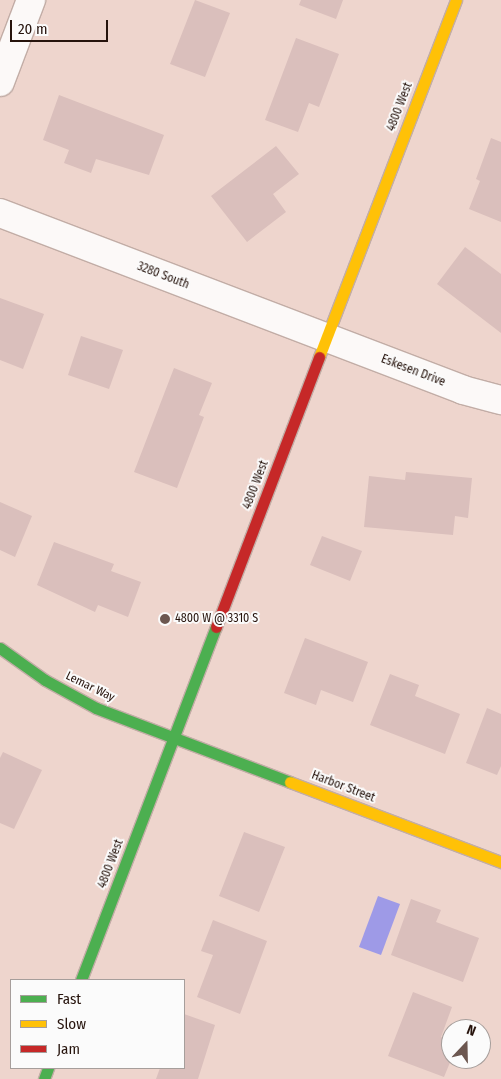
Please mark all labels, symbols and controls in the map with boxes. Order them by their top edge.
scale bar [12,10,110,42]
text: 20 m [18,20,48,38]
street label: 4800 West [384,81,416,133]
street label: 3280 South [135,260,191,292]
street label: Eskesen Drive [379,352,447,390]
street label: 4800 West [240,459,272,511]
place label: 4800 W @ 3310 S [175,612,258,626]
marker: 4800 W @ 3310 S [159,613,171,625]
street label: Lemar Way [63,669,117,705]
street label: Harbor Street [309,768,377,806]
street label: 4800 West [95,838,127,890]
legend [10,979,185,1069]
text: Fast [57,990,81,1008]
text: Slow [57,1015,86,1033]
north arrow [441,1019,491,1069]
text: N [464,1021,478,1040]
text: Jam [57,1040,80,1058]

